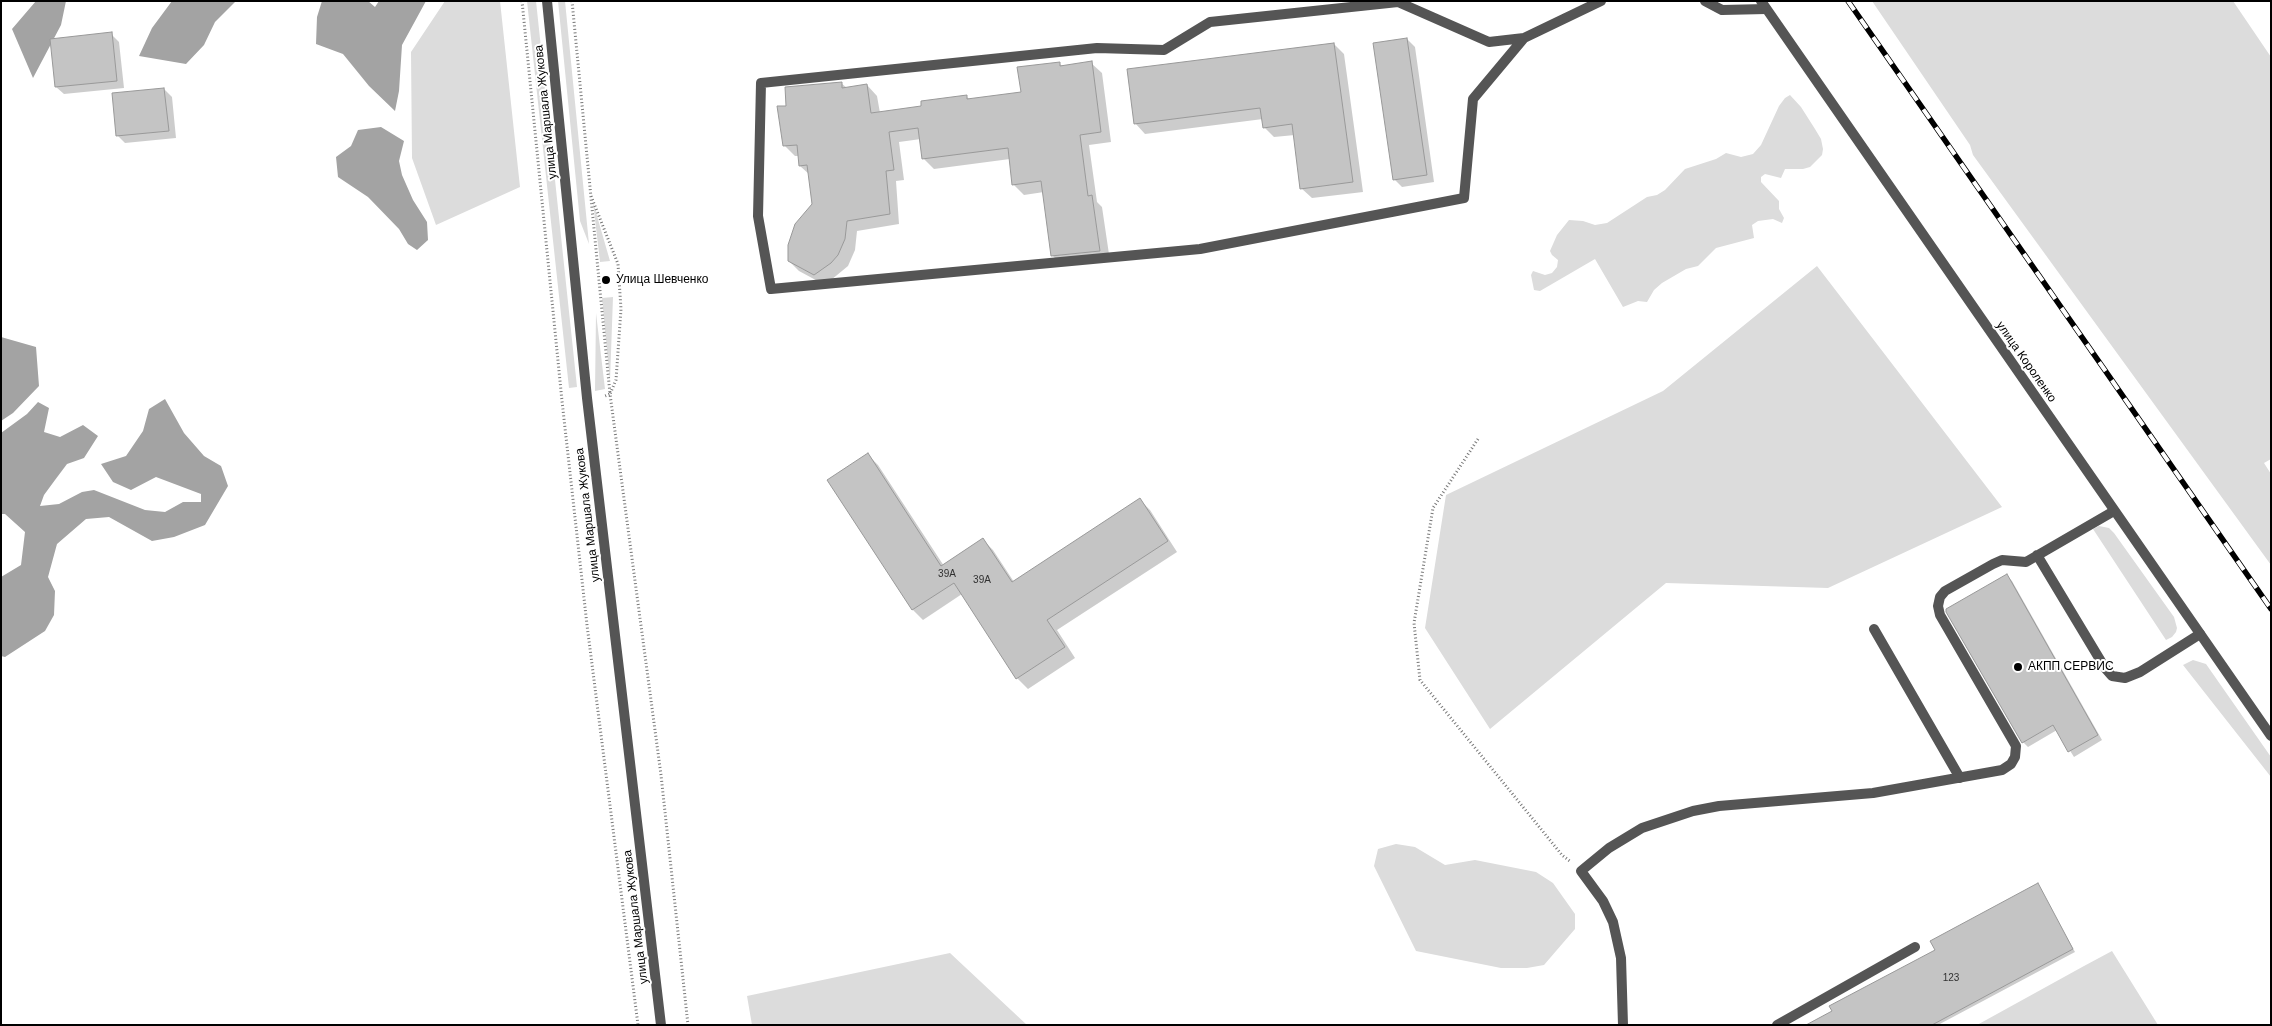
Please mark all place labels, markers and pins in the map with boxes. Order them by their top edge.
place label: Улица Шевченко [616,273,709,287]
marker: Улица Шевченко [600,274,612,286]
place label: АКПП СЕРВИС [2028,660,2114,674]
marker: АКПП СЕРВИС [2012,661,2024,673]

